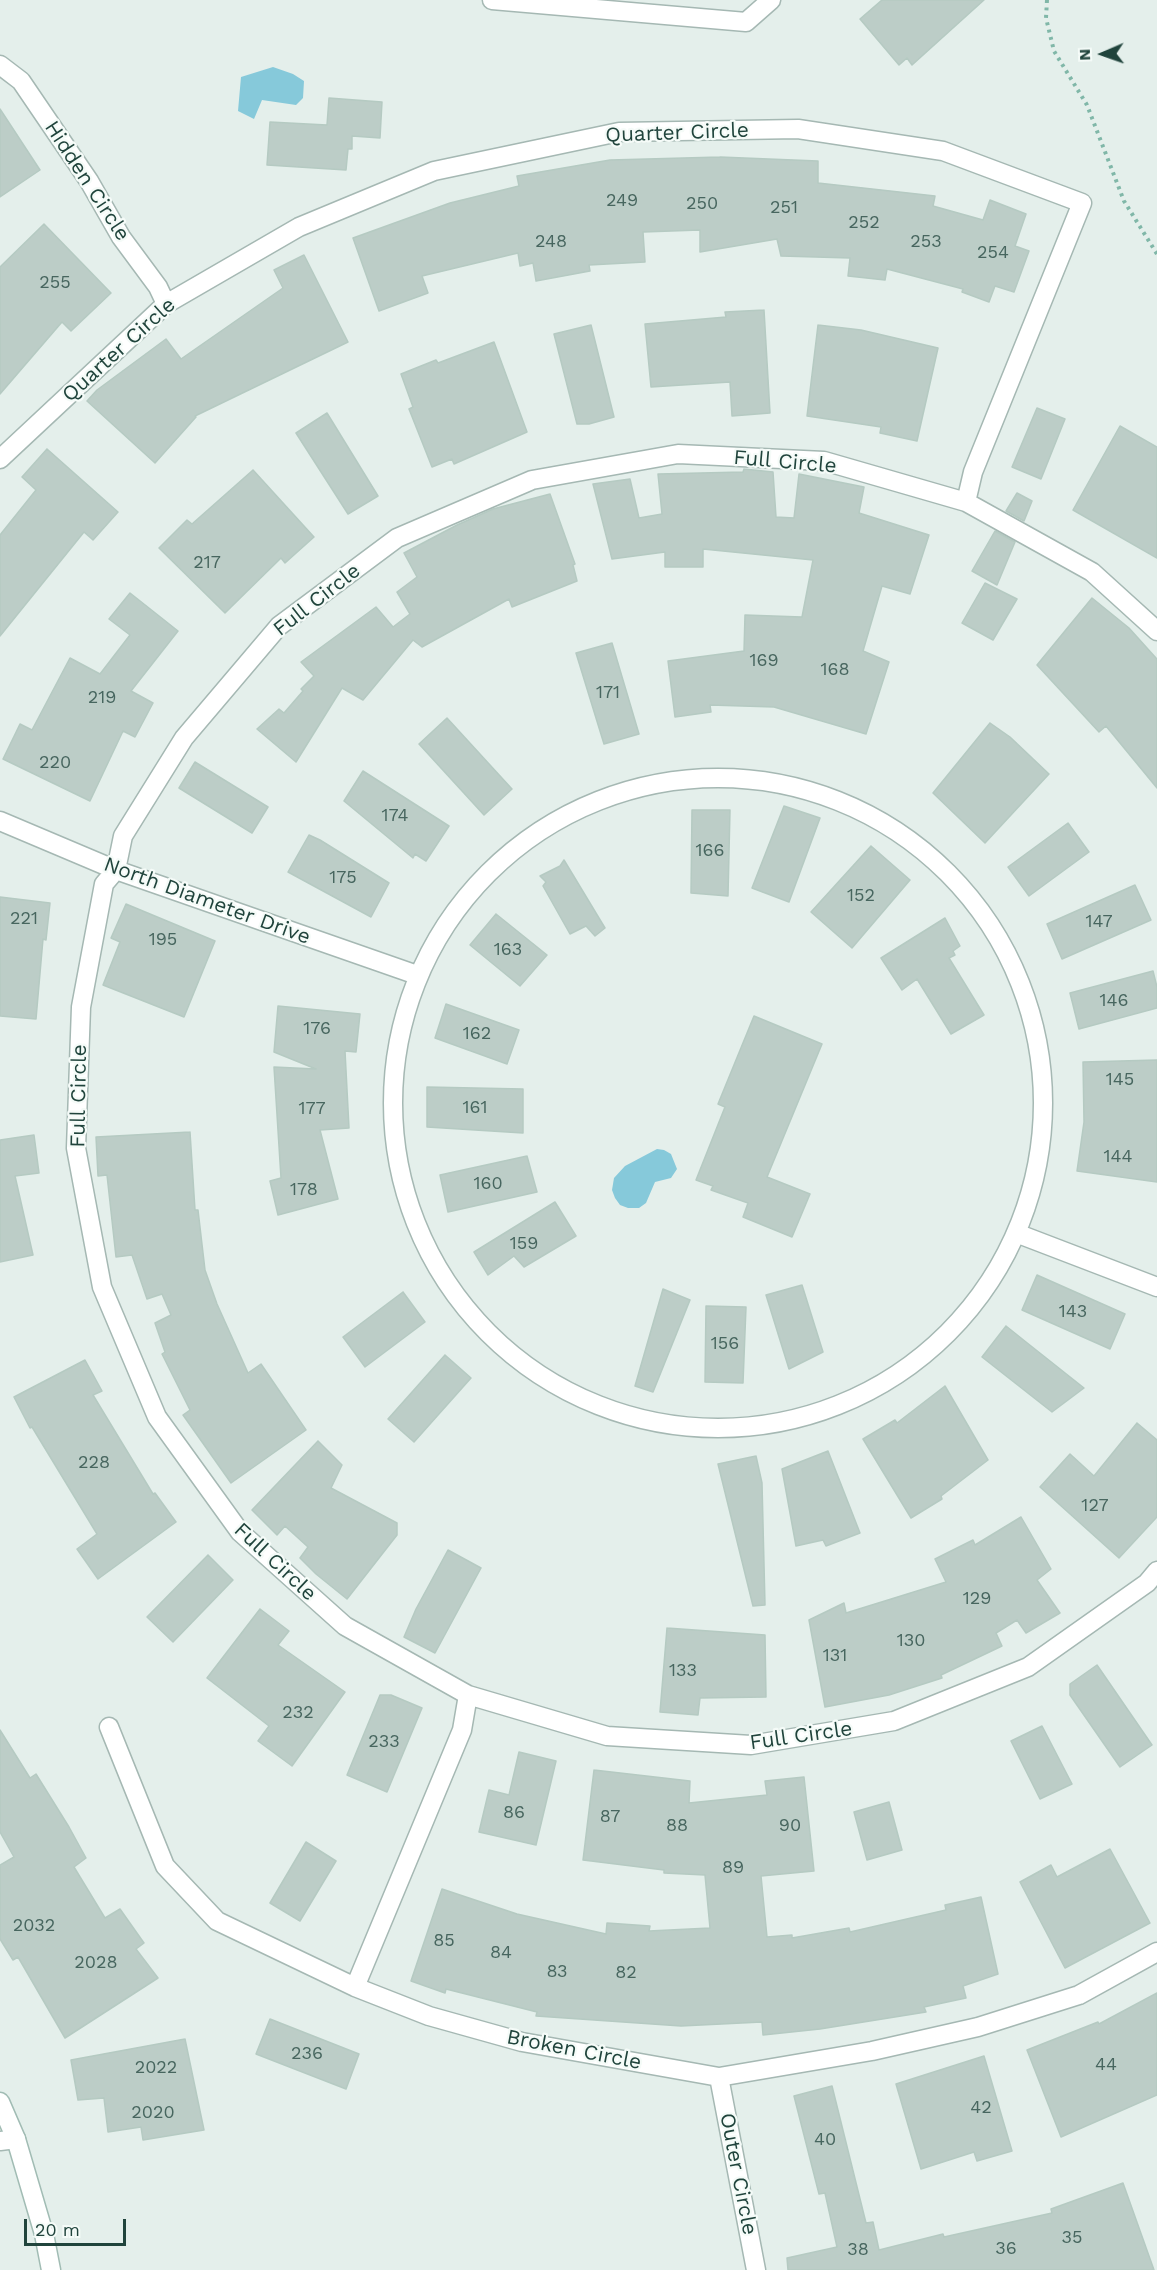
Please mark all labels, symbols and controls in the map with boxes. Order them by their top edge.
north arrow [1073,24,1133,84]
text: N [1075,48,1094,61]
street label: Hidden Circle [39,116,135,246]
street label: Quarter Circle [605,118,749,148]
house number: 249 [606,190,638,212]
house number: 250 [686,193,718,215]
house number: 251 [770,197,798,219]
house number: 252 [848,212,880,234]
house number: 248 [535,231,567,253]
house number: 253 [910,231,942,253]
house number: 254 [977,242,1009,264]
house number: 255 [39,272,71,294]
street label: Quarter Circle [57,293,181,407]
street label: Full Circle [732,445,838,479]
house number: 217 [193,552,221,574]
street label: Full Circle [268,558,366,642]
house number: 169 [749,650,779,672]
house number: 168 [820,659,850,681]
house number: 171 [596,682,620,704]
house number: 219 [88,687,116,709]
house number: 220 [39,752,71,774]
house number: 174 [382,805,408,827]
house number: 166 [696,840,724,862]
street label: North Diameter Drive [100,852,314,950]
house number: 175 [329,867,357,889]
house number: 152 [847,885,875,907]
house number: 221 [10,908,38,930]
house number: 147 [1085,911,1113,933]
house number: 195 [149,929,177,951]
house number: 163 [494,939,522,961]
house number: 146 [1100,990,1128,1012]
house number: 176 [303,1018,331,1040]
house number: 162 [463,1023,491,1045]
street label: Full Circle [65,1044,93,1148]
house number: 145 [1106,1069,1134,1091]
house number: 161 [463,1097,487,1119]
house number: 177 [298,1098,326,1120]
house number: 144 [1103,1146,1133,1168]
house number: 160 [473,1173,503,1195]
house number: 178 [290,1179,318,1201]
house number: 159 [510,1233,538,1255]
house number: 143 [1059,1301,1087,1323]
house number: 156 [711,1333,739,1355]
house number: 228 [78,1452,110,1474]
house number: 127 [1081,1495,1109,1517]
street label: Full Circle [229,1518,321,1606]
house number: 129 [963,1588,991,1610]
house number: 130 [897,1630,925,1652]
house number: 131 [823,1645,847,1667]
house number: 133 [669,1660,697,1682]
house number: 232 [282,1702,314,1724]
street label: Full Circle [748,1716,854,1756]
house number: 233 [368,1731,400,1753]
house number: 86 [503,1802,525,1824]
house number: 87 [600,1806,620,1828]
house number: 88 [666,1815,688,1837]
house number: 90 [779,1815,801,1837]
house number: 89 [722,1857,744,1879]
house number: 2032 [13,1915,55,1937]
house number: 85 [433,1930,455,1952]
house number: 84 [490,1942,512,1964]
house number: 2028 [74,1952,118,1974]
house number: 83 [546,1961,568,1983]
house number: 82 [615,1962,637,1984]
street label: Broken Circle [504,2025,644,2075]
house number: 236 [291,2043,323,2065]
house number: 44 [1095,2054,1117,2076]
house number: 2022 [135,2057,177,2079]
house number: 42 [970,2097,992,2119]
house number: 2020 [131,2102,175,2124]
street label: Outer Circle [714,2111,762,2237]
house number: 40 [814,2129,836,2151]
scale bar [27,2207,129,2245]
text: 20 m [35,2219,80,2240]
house number: 35 [1062,2227,1082,2249]
house number: 36 [995,2238,1017,2260]
house number: 38 [847,2239,869,2261]

